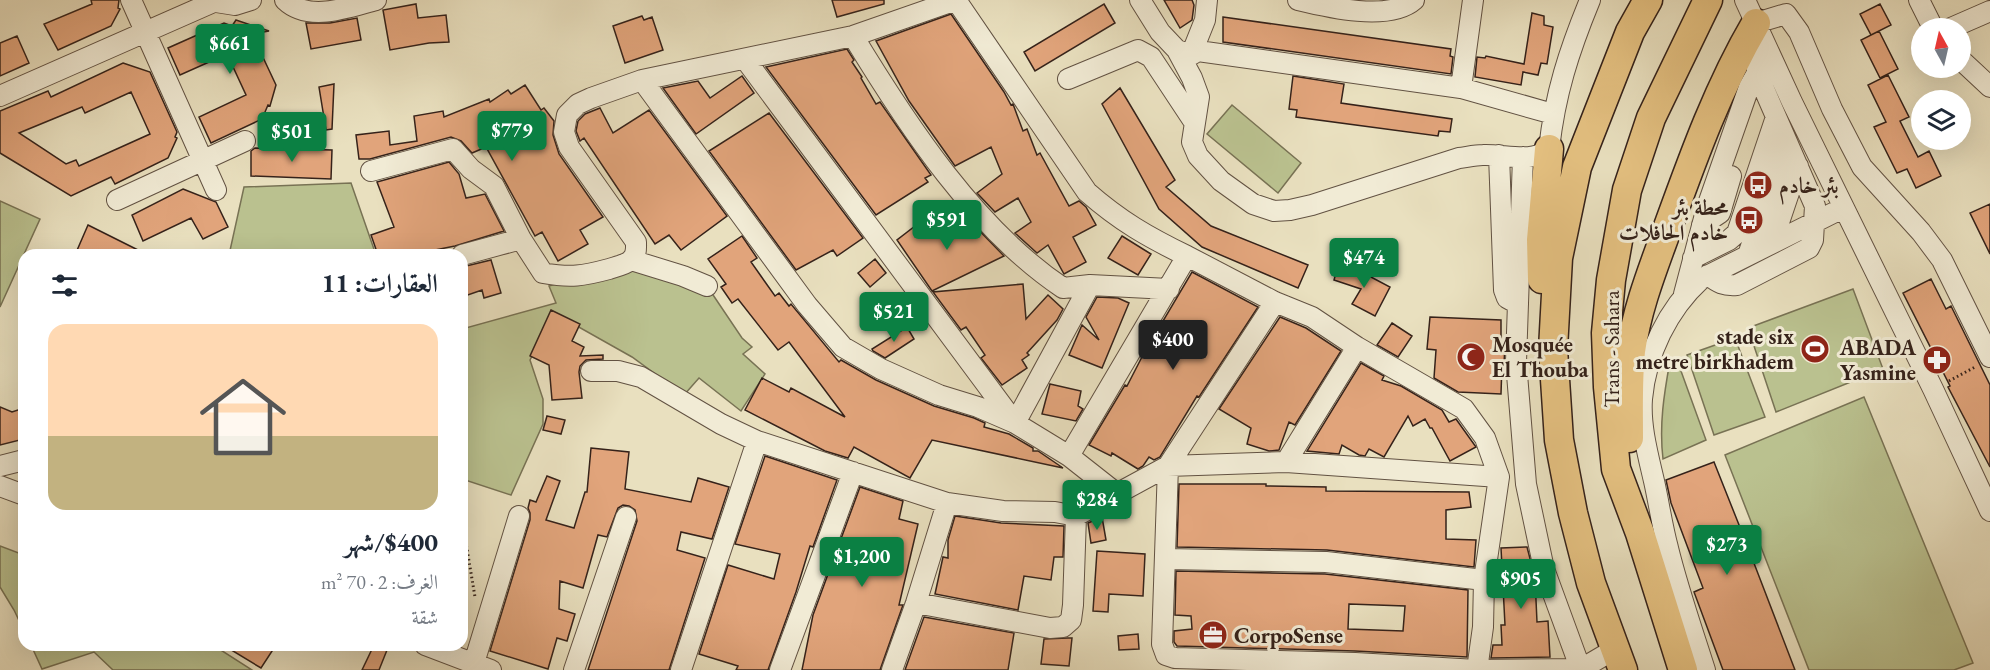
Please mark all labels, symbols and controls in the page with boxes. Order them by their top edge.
north arrow [1911,18,1971,78]
map controls [1911,18,1971,150]
pin: $661 [194,24,266,75]
text: $661 [210,30,250,56]
button: layers [1911,90,1971,150]
pin: $779 [476,111,548,162]
pin: $501 [256,112,328,163]
text: $779 [492,117,532,143]
text: $501 [272,118,312,144]
bus stop icon: بئر خادم [1742,169,1774,201]
place label: بئر خادم [1779,171,1839,205]
place label: محطة بئر خادم الحافلات [1619,193,1729,252]
pin: $591 [911,200,983,251]
bus stop icon: محطة بئر خادم الحافلات [1733,204,1765,236]
text: $591 [927,206,967,232]
pin: $474 [1328,238,1400,289]
text: $474 [1344,244,1384,270]
text: العقارات: 11 [321,266,438,300]
icon: filters [48,269,81,302]
street label: Trans - Sahara [1597,290,1626,408]
pin: $521 [858,292,930,343]
text: $521 [874,298,914,324]
pin: $400 [1137,320,1209,371]
place label: stade six metre birkhadem [1635,322,1794,376]
text: $400 [1153,326,1193,352]
place label: Mosquée El Thouba [1492,330,1589,384]
sports icon: stade six metre birkhadem [1799,333,1831,365]
place label: ABADA Yasmine [1839,333,1916,387]
mosque icon: Mosquée El Thouba [1455,341,1487,373]
pharmacy icon: ABADA Yasmine [1921,344,1953,376]
icon: home [189,363,297,471]
pin: $284 [1061,480,1133,531]
text: $284 [1077,486,1117,512]
text: $400/شهر [344,525,438,559]
pin: $273 [1691,525,1763,576]
text: $273 [1707,531,1747,557]
pin: $1,200 [813,537,911,588]
text: $1,200 [834,543,890,569]
pin: $905 [1485,559,1557,610]
text: $905 [1501,565,1541,591]
text: الغرف: 2 · 70 m² [321,569,438,595]
text: شقة [412,604,438,630]
office icon: CorpoSense [1197,619,1229,651]
place label: CorpoSense [1234,621,1343,650]

